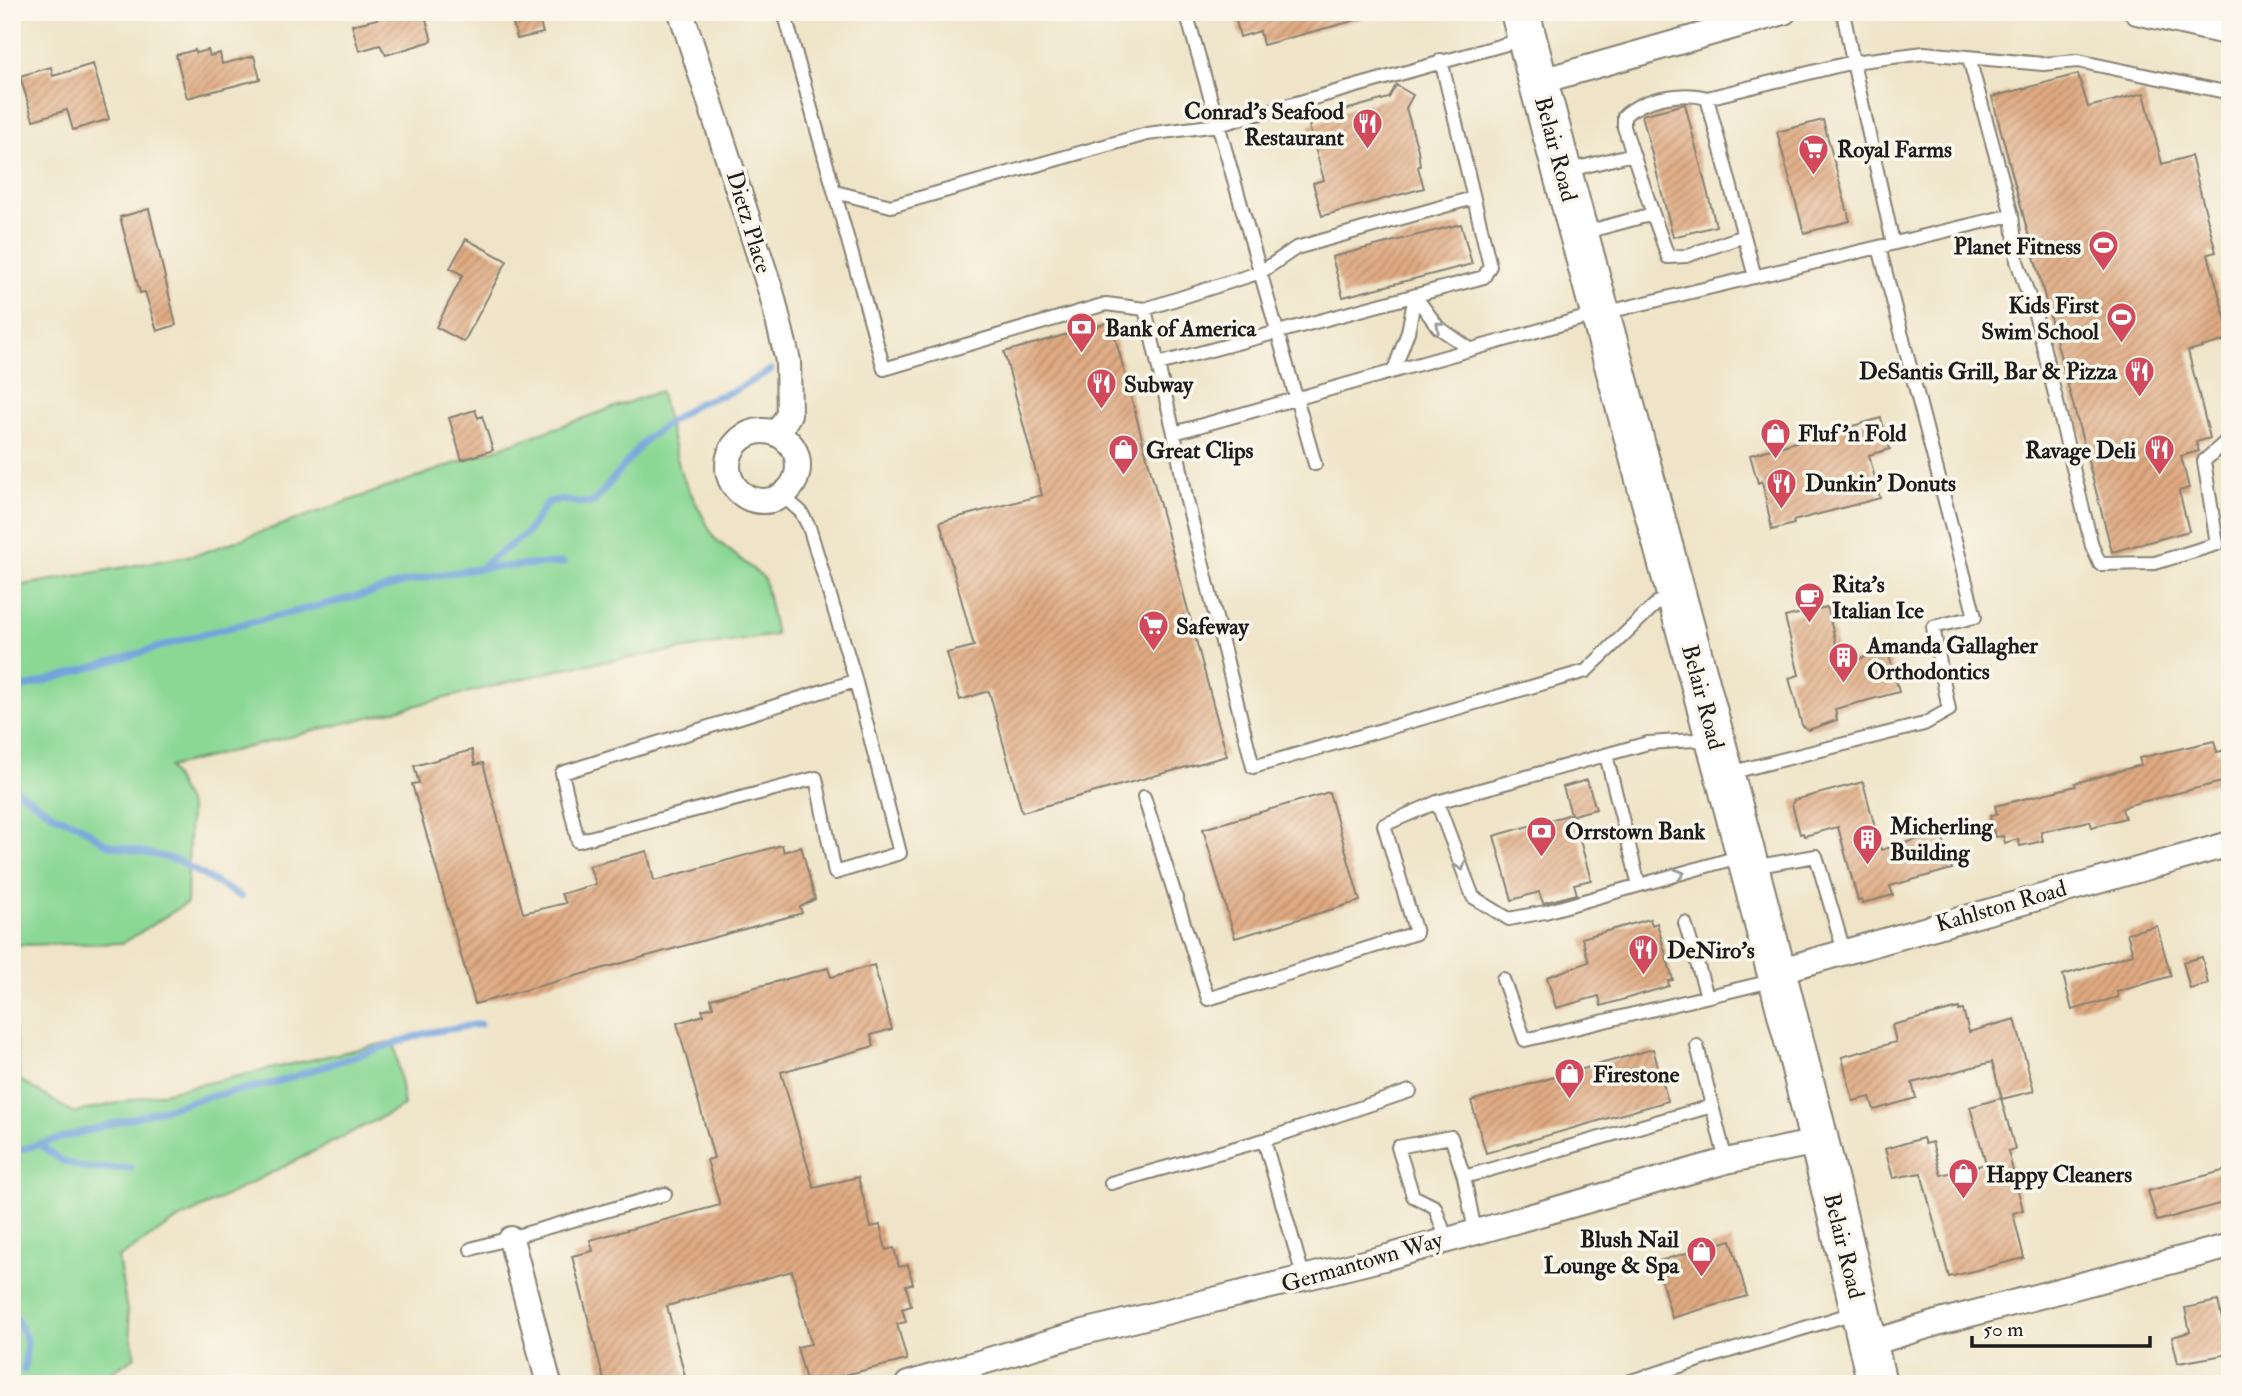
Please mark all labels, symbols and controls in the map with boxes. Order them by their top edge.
street label: Belair Road [1528,93,1584,205]
place label: Conrad's Seafood Restaurant [1184,97,1345,152]
restaurant icon: Conrad's Seafood Restaurant [1350,107,1384,151]
supermarket icon: Royal Farms [1797,132,1831,176]
place label: Royal Farms [1837,135,1952,165]
street label: Dietz Place [720,167,778,277]
sports icon: Planet Fitness [2087,229,2121,273]
place label: Planet Fitness [1954,232,2081,261]
place label: Kids First Swim School [1981,291,2100,346]
sports icon: Kids First Swim School [2105,301,2139,345]
bank icon: Bank of America [1065,311,1099,355]
place label: Bank of America [1105,314,1257,343]
one-way arrow [1435,321,1448,334]
restaurant icon: DeSantis Grill, Bar & Pizza [2123,354,2157,398]
place label: DeSantis Grill, Bar & Pizza [1859,357,2119,386]
restaurant icon: Subway [1084,367,1118,411]
place label: Subway [1124,370,1194,400]
shop icon: Fluf 'n Fold [1758,416,1792,460]
place label: Fluf 'n Fold [1798,419,1907,448]
shop icon: Great Clips [1106,433,1140,477]
restaurant icon: Ravage Deli [2142,433,2176,477]
place label: Great Clips [1146,436,1254,466]
place label: Ravage Deli [2025,436,2136,466]
restaurant icon: Dunkin' Donuts [1765,466,1799,510]
place label: Dunkin' Donuts [1805,469,1956,498]
place label: Rita's Italian Ice [1832,570,1924,625]
cafe icon: Rita's Italian Ice [1792,580,1826,624]
supermarket icon: Safeway [1136,609,1170,653]
place label: Safeway [1176,612,1250,642]
place label: Amanda Gallagher Orthodontics [1866,631,2038,686]
street label: Belair Road [1675,641,1731,753]
building icon: Amanda Gallagher Orthodontics [1827,641,1861,685]
place label: Micherling Building [1889,812,1995,868]
bank icon: Orrstown Bank [1525,814,1559,858]
place label: Orrstown Bank [1565,817,1706,846]
building icon: Micherling Building [1850,822,1884,866]
one-way arrow [1453,860,1467,872]
one-way arrow [1674,867,1686,882]
street label: Kahlston Road [1932,874,2070,938]
restaurant icon: DeNiro's [1627,933,1661,977]
place label: DeNiro's [1667,936,1755,965]
shop icon: Firestone [1553,1057,1587,1101]
place label: Firestone [1593,1060,1680,1089]
shop icon: Happy Cleaners [1946,1157,1980,1201]
place label: Happy Cleaners [1986,1160,2132,1190]
street label: Belair Road [1817,1190,1871,1302]
street label: Germantown Way [1278,1225,1447,1299]
place label: Blush Nail Lounge & Spa [1544,1225,1681,1281]
shop icon: Blush Nail Lounge & Spa [1685,1235,1719,1279]
scale bar [1972,1305,2151,1349]
text: 50 m [1983,1316,2024,1343]

